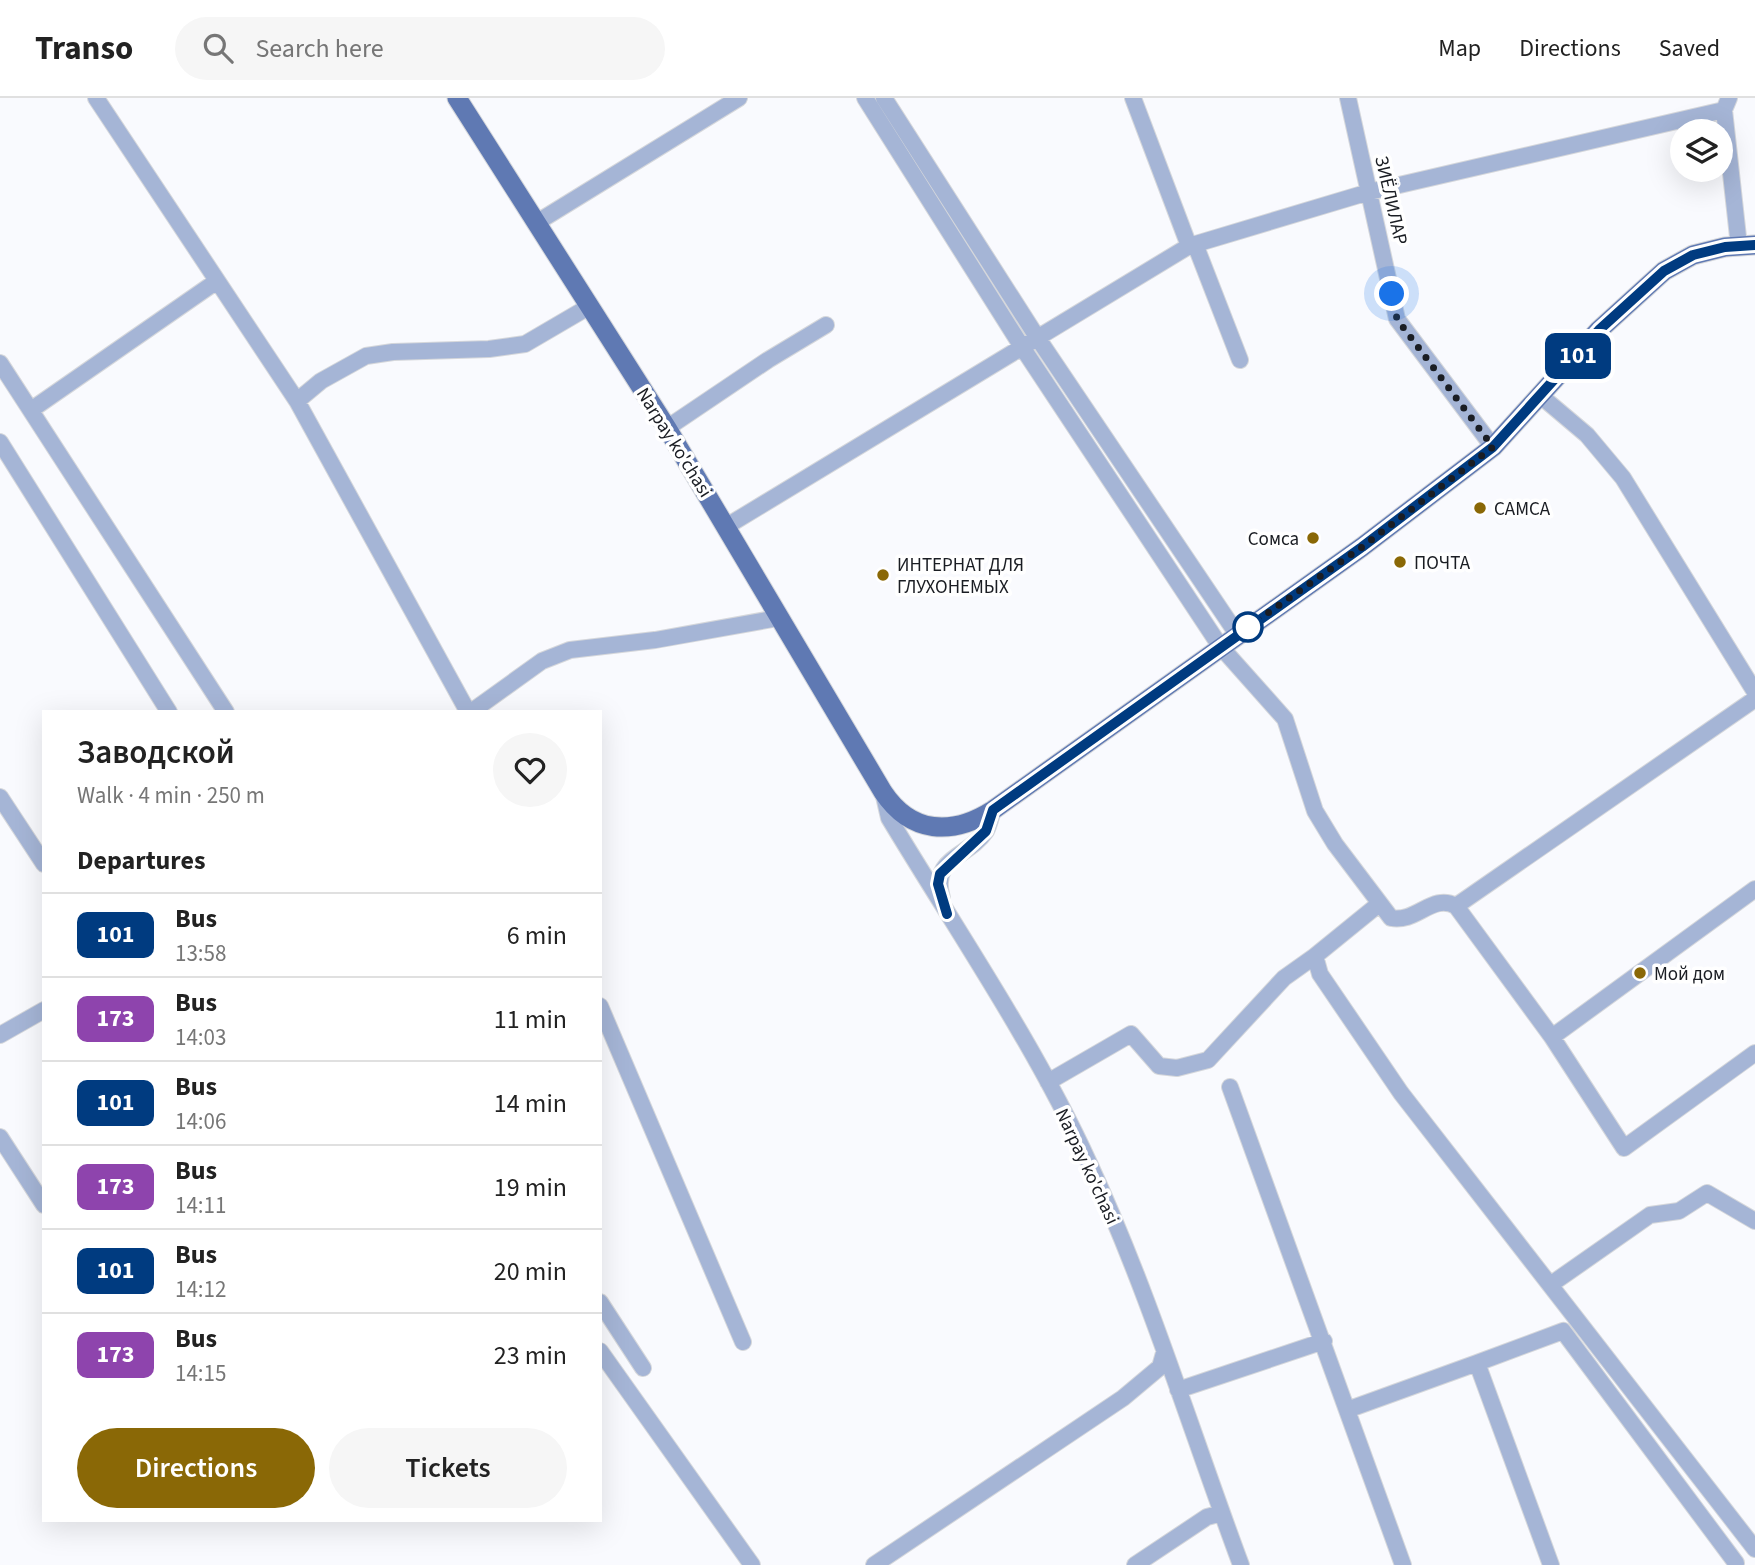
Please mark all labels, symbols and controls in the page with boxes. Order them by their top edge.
search box [175,17,665,80]
text: Transo [35,25,133,72]
icon: search [199,29,237,67]
text: Search here [255,30,384,67]
text: Map [1438,31,1481,66]
text: Directions [1519,31,1621,66]
text: Saved [1659,31,1720,66]
map controls [1670,119,1733,182]
button: layers [1670,119,1733,182]
street label: ЗИЁЛИЛАР [1367,153,1414,247]
your location [1374,276,1409,311]
line badge: 101 [1538,333,1618,379]
text: 101 [1559,338,1597,373]
street label: Narpay ko'chasi [629,383,718,503]
place label: САМСА [1494,496,1551,523]
marker: САМСА [1472,500,1488,516]
place label: Сомса [1248,526,1299,553]
marker: Сомса [1305,530,1321,546]
place label: ПОЧТА [1414,550,1471,577]
place label: ИНТЕРНАТ ДЛЯ ГЛУХОНЕМЫХ [897,552,1024,601]
marker: ПОЧТА [1392,554,1408,570]
marker: ИНТЕРНАТ ДЛЯ ГЛУХОНЕМЫХ [875,567,891,583]
unlabelled marker [1233,612,1263,642]
text: Заводской [77,729,235,776]
button: heart [493,733,567,807]
text: Walk · 4 min · 250 m [77,779,265,812]
text: Departures [77,842,205,879]
text: Bus [175,900,217,937]
text: 101 [96,917,135,952]
text: 6 min [507,917,567,954]
text: 13:58 [175,937,226,970]
place label: Мой дом [1654,961,1725,988]
marker: Мой дом [1632,965,1648,981]
text: Bus [175,984,217,1021]
text: 173 [96,1001,135,1036]
text: 11 min [494,1001,567,1038]
text: 14:03 [175,1021,226,1054]
text: Bus [175,1068,217,1105]
text: 101 [96,1085,135,1120]
text: 14 min [494,1085,567,1122]
street label: Narpay ko'chasi [1048,1104,1125,1229]
text: 14:06 [175,1105,226,1138]
text: Bus [175,1152,217,1189]
text: 173 [96,1169,135,1204]
text: 19 min [494,1169,567,1206]
text: 14:11 [175,1189,226,1222]
text: Bus [175,1236,217,1273]
text: 101 [96,1253,135,1288]
text: 20 min [494,1253,567,1290]
text: 14:12 [175,1273,226,1306]
text: Bus [175,1320,217,1357]
text: 173 [96,1337,135,1372]
text: 23 min [494,1337,567,1374]
text: 14:15 [175,1357,226,1390]
button: Directions [77,1428,315,1508]
button: Tickets [329,1428,567,1508]

